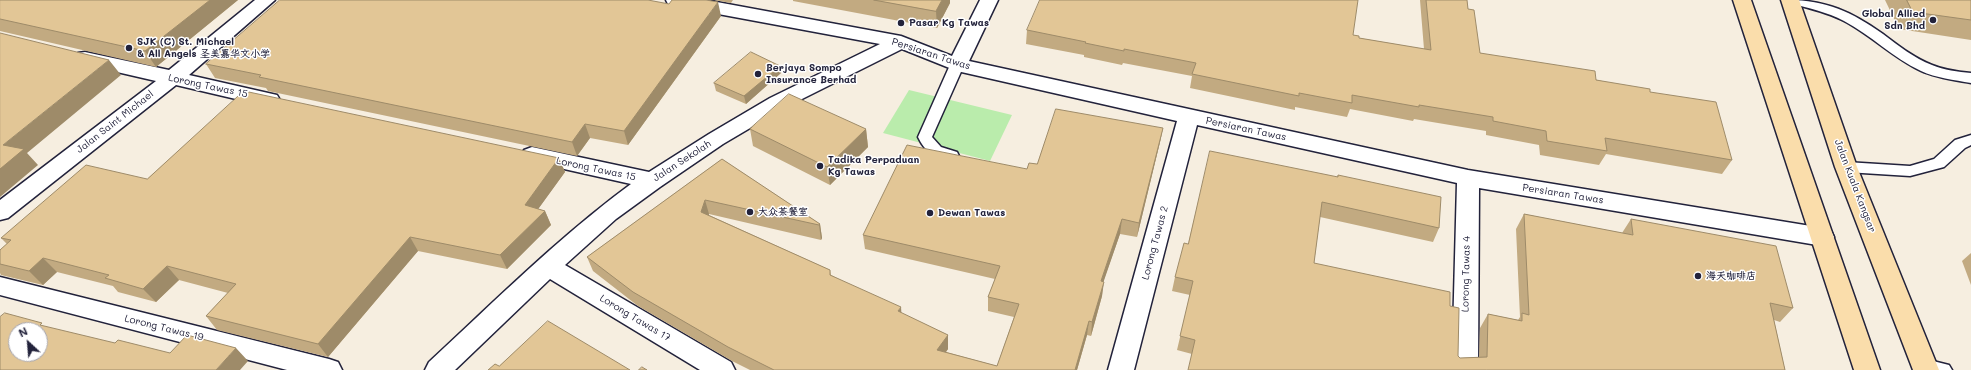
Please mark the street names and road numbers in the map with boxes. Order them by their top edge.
street label: Persiaran Tawas [890,36,972,72]
street label: Lorong Tawas 15 [167,72,249,100]
street label: Jalan Saint Michael [74,88,156,156]
street label: Persiaran Tawas [1205,115,1287,143]
street label: Jalan Sekolah [651,138,713,184]
street label: Jalan Kuala Kangsar [1832,138,1878,234]
street label: Lorong Tawas 15 [555,155,637,183]
street label: Persiaran Tawas [1522,182,1604,206]
street label: Lorong Tawas 2 [1139,205,1171,281]
street label: Lorong Tawas 4 [1459,236,1473,312]
street label: Lorong Tawas 17 [597,292,673,344]
street label: Lorong Tawas 19 [123,312,205,344]

